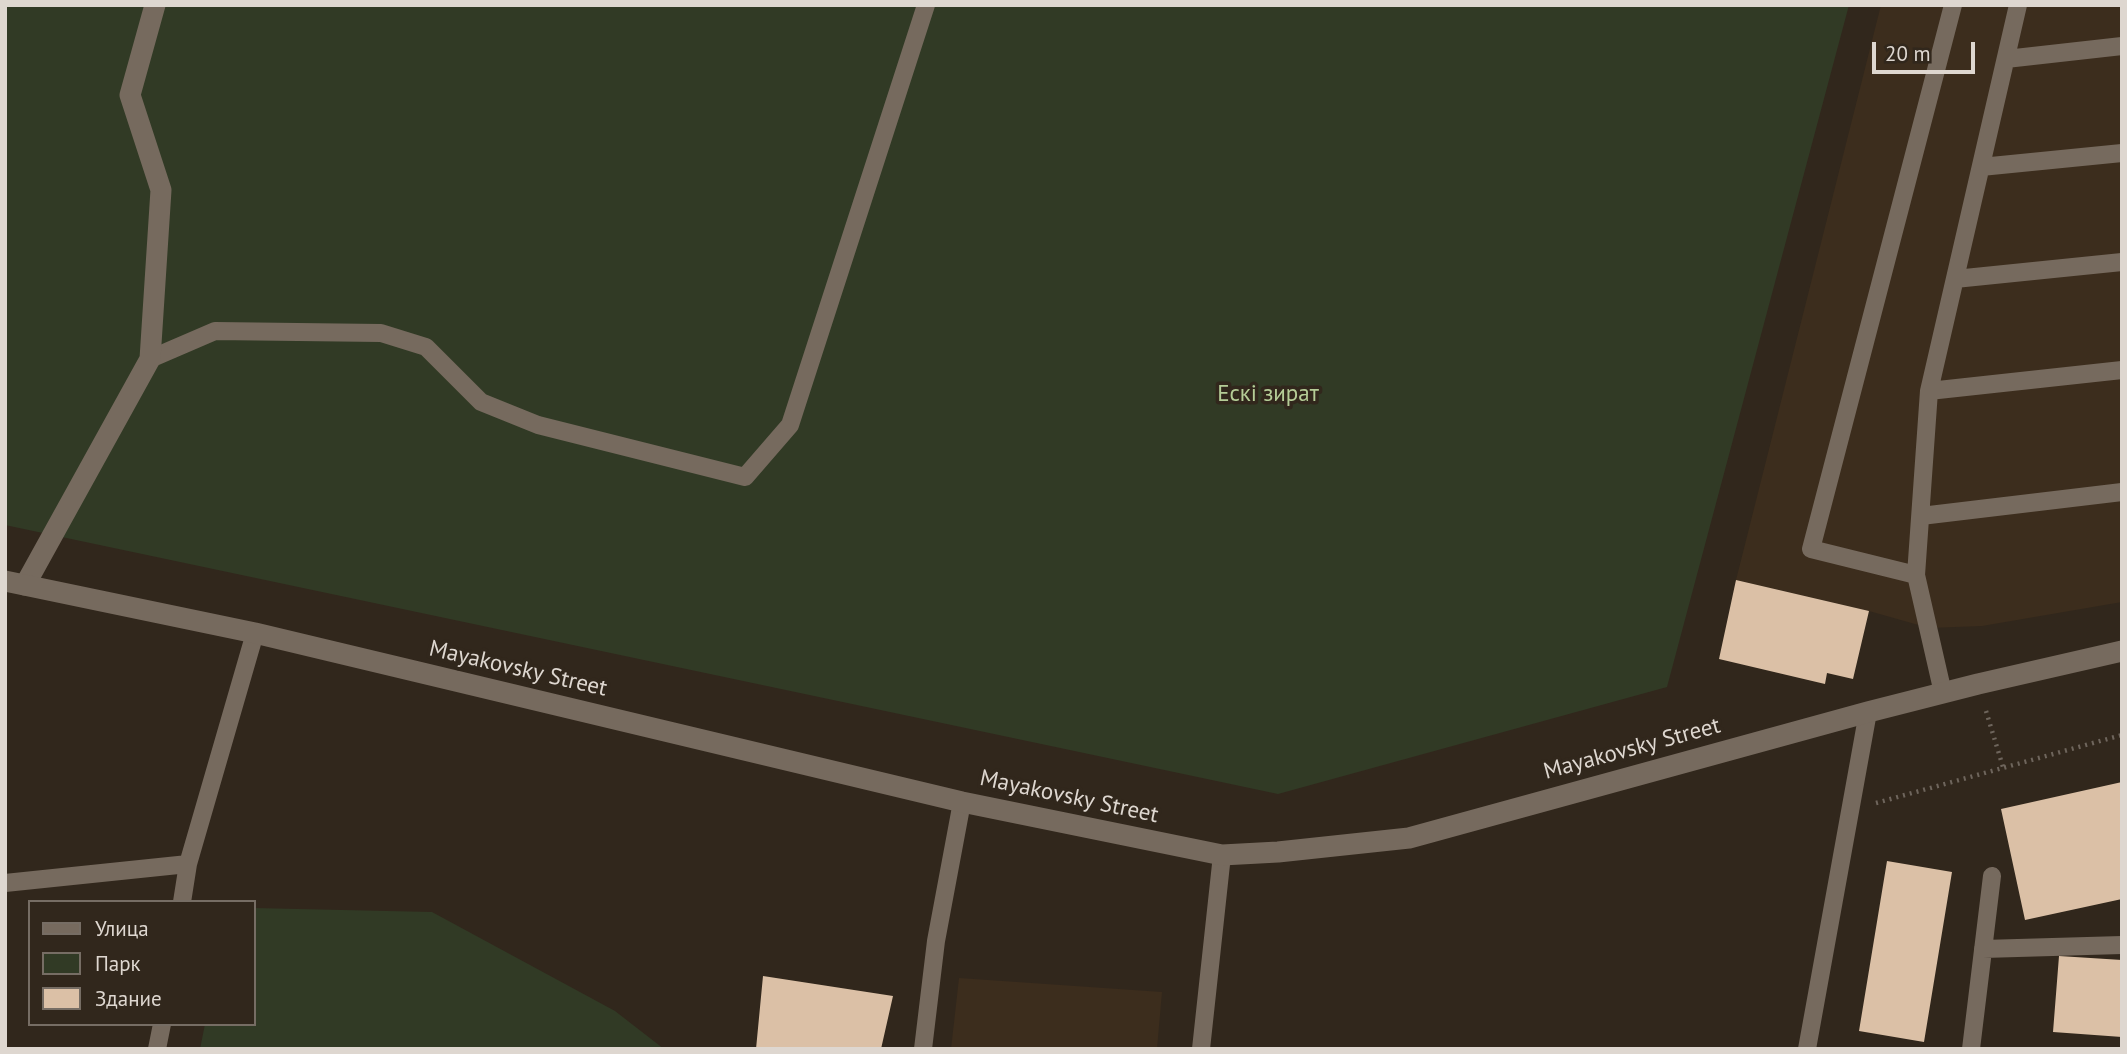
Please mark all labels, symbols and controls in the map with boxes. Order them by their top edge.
scale bar [1875,28,1978,72]
text: 20 m [1885,40,1931,67]
park label: Ескі зират [1217,380,1319,408]
street label: Mayakovsky Street [426,635,610,703]
street label: Mayakovsky Street [1541,712,1723,786]
street label: Mayakovsky Street [977,765,1161,829]
legend [28,900,256,1026]
text: Улица [95,915,149,942]
text: Парк [95,950,141,977]
text: Здание [95,985,162,1012]

